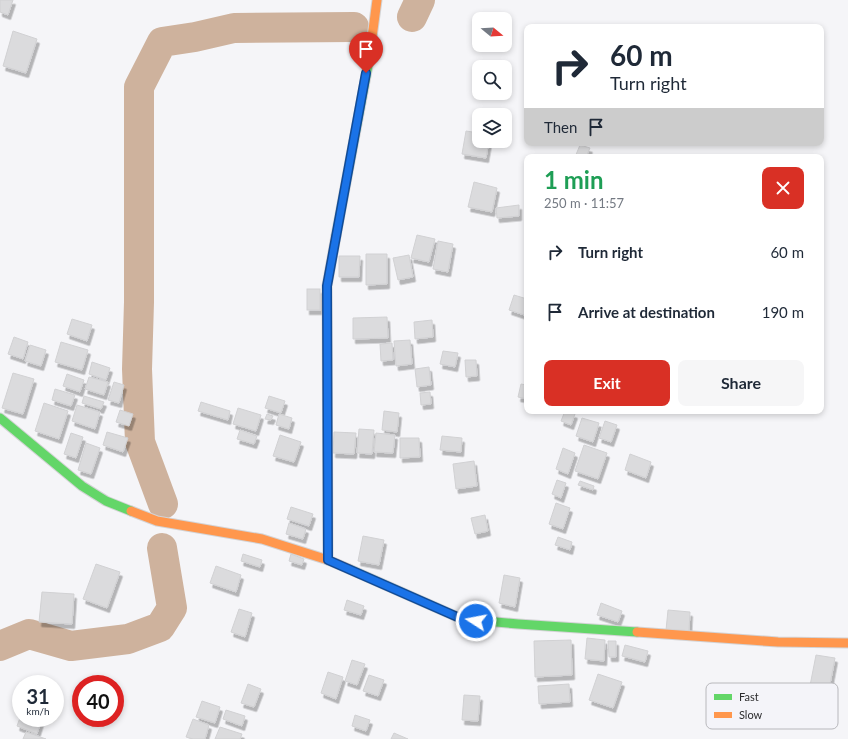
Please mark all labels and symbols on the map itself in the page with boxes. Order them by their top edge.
north arrow [472,12,512,52]
pin [349,32,383,73]
position arrow [455,600,497,642]
speed limit sign: 40 [72,675,124,727]
legend [706,683,838,729]
text: Fast [739,690,759,703]
text: Slow [739,708,763,721]

